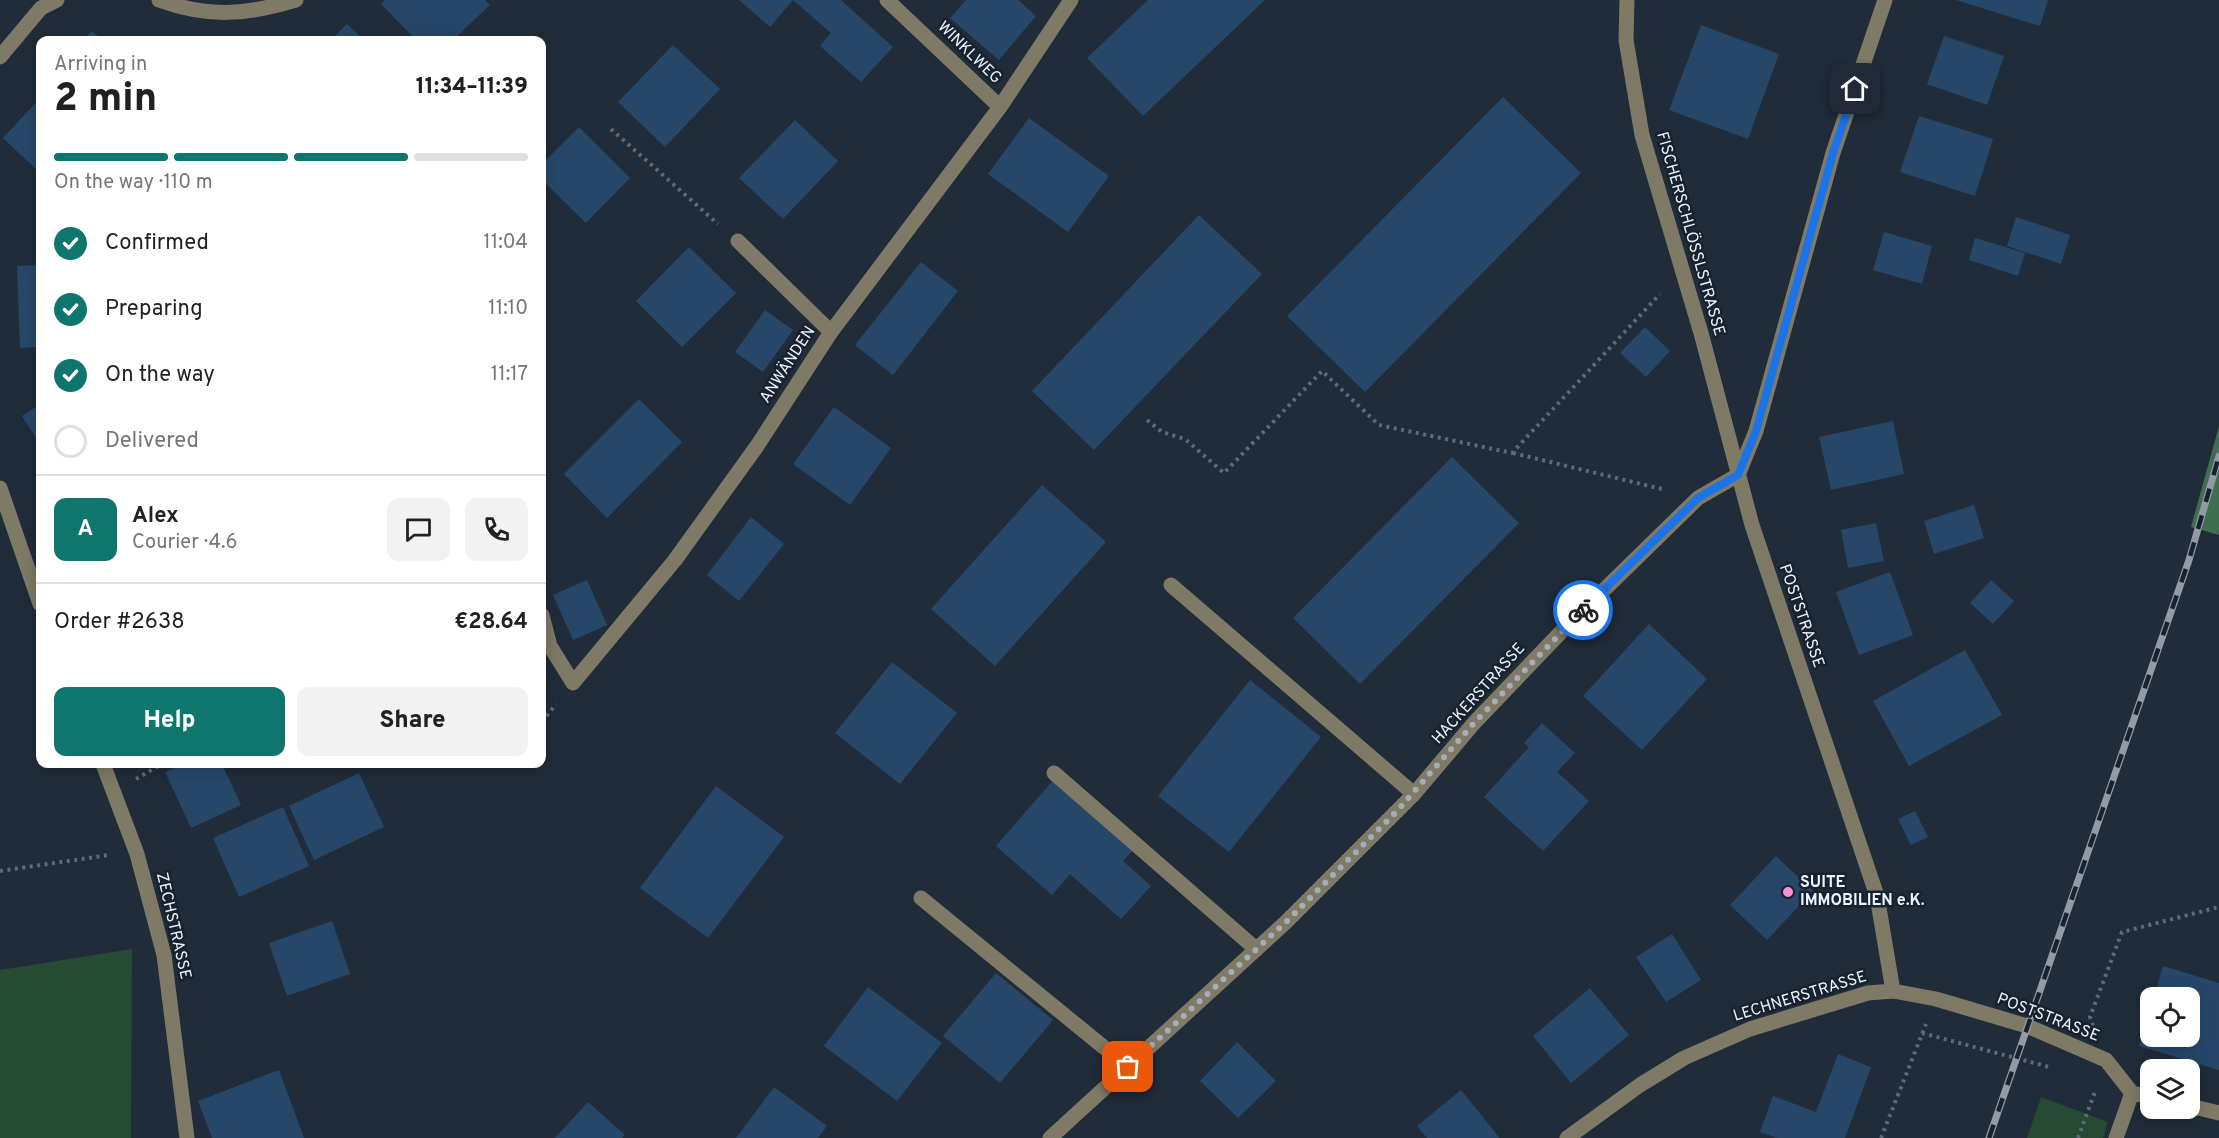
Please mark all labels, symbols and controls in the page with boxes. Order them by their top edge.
street label: WINKLWEG [933,17,1005,89]
text: Arriving in [54,52,147,78]
pin [1829,63,1880,114]
icon: home [1838,72,1871,105]
text: 11:34–11:39 [416,74,528,101]
text: 2 min [54,76,157,125]
street label: FISCHERSCHLÖSSLSTRASSE [1651,129,1731,338]
text: On the way · 110 m [54,170,213,196]
icon: check [54,227,87,260]
text: Confirmed [105,230,209,257]
text: 11:04 [483,230,528,256]
icon: check [54,293,87,326]
text: Preparing [105,296,203,323]
text: 11:10 [488,296,528,322]
street label: ANWÄNDEN [755,322,820,407]
icon: check [54,359,87,392]
text: On the way [105,362,215,389]
text: 11:17 [491,362,528,388]
text: Delivered [105,428,199,455]
button: chat [387,498,450,561]
button: phone [465,498,528,561]
text: Alex [132,503,179,530]
text: A [78,516,93,543]
text: Courier · 4.6 [132,530,237,556]
street label: POSTSTRASSE [1774,562,1828,670]
courier [1553,580,1613,640]
icon: bike [1567,594,1600,627]
text: Order #2638 [54,609,185,636]
text: €28.64 [454,609,528,636]
street label: HACKERSTRASSE [1428,639,1530,749]
button: Help [54,687,285,756]
button: Share [297,687,528,756]
street label: ZECHSTRASSE [151,871,195,981]
place label: SUITE IMMOBILIEN e.K. [1800,873,1925,911]
marker: SUITE IMMOBILIEN e.K. [1781,885,1795,899]
street label: LECHNERSTRASSE [1731,967,1869,1027]
map controls [2140,987,2200,1119]
button: locate [2140,987,2200,1047]
street label: POSTSTRASSE [1994,989,2102,1047]
pin [1102,1041,1153,1092]
icon: bag [1111,1050,1144,1083]
button: layers [2140,1059,2200,1119]

